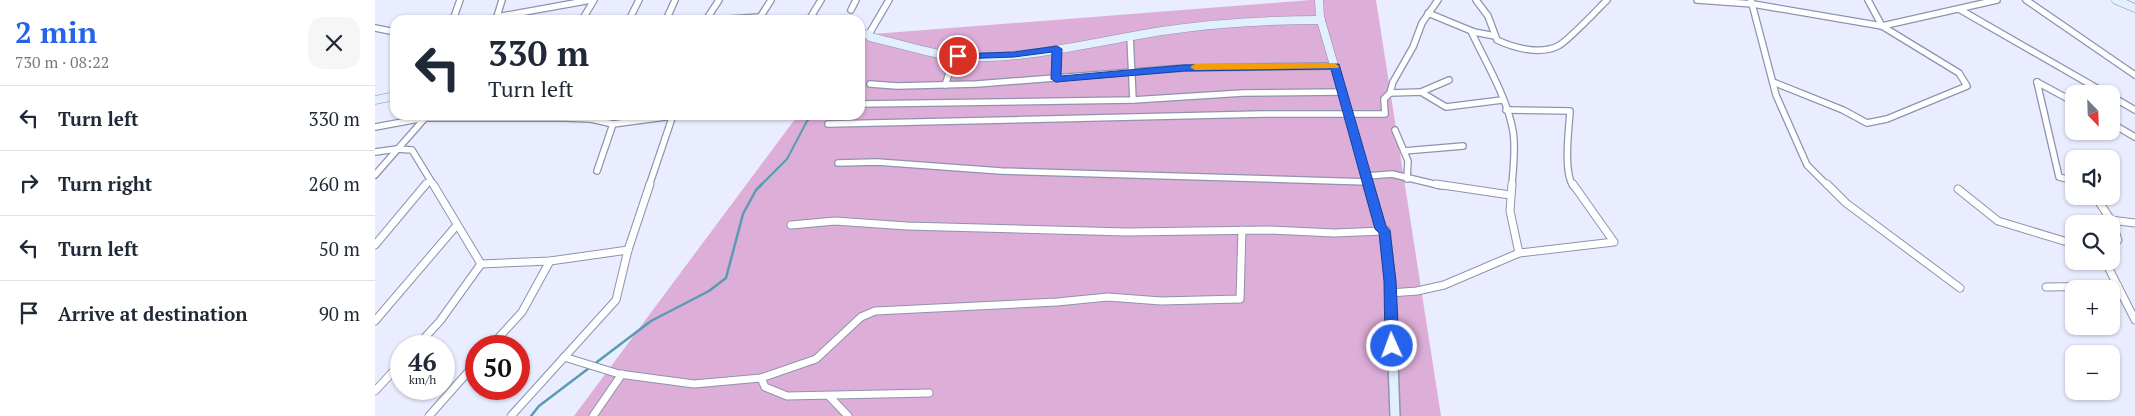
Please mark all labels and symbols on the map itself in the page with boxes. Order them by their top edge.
pin [937,35,979,77]
north arrow [2065,85,2120,140]
position arrow [1365,319,1417,371]
speed limit sign: 50 [465,335,530,400]

